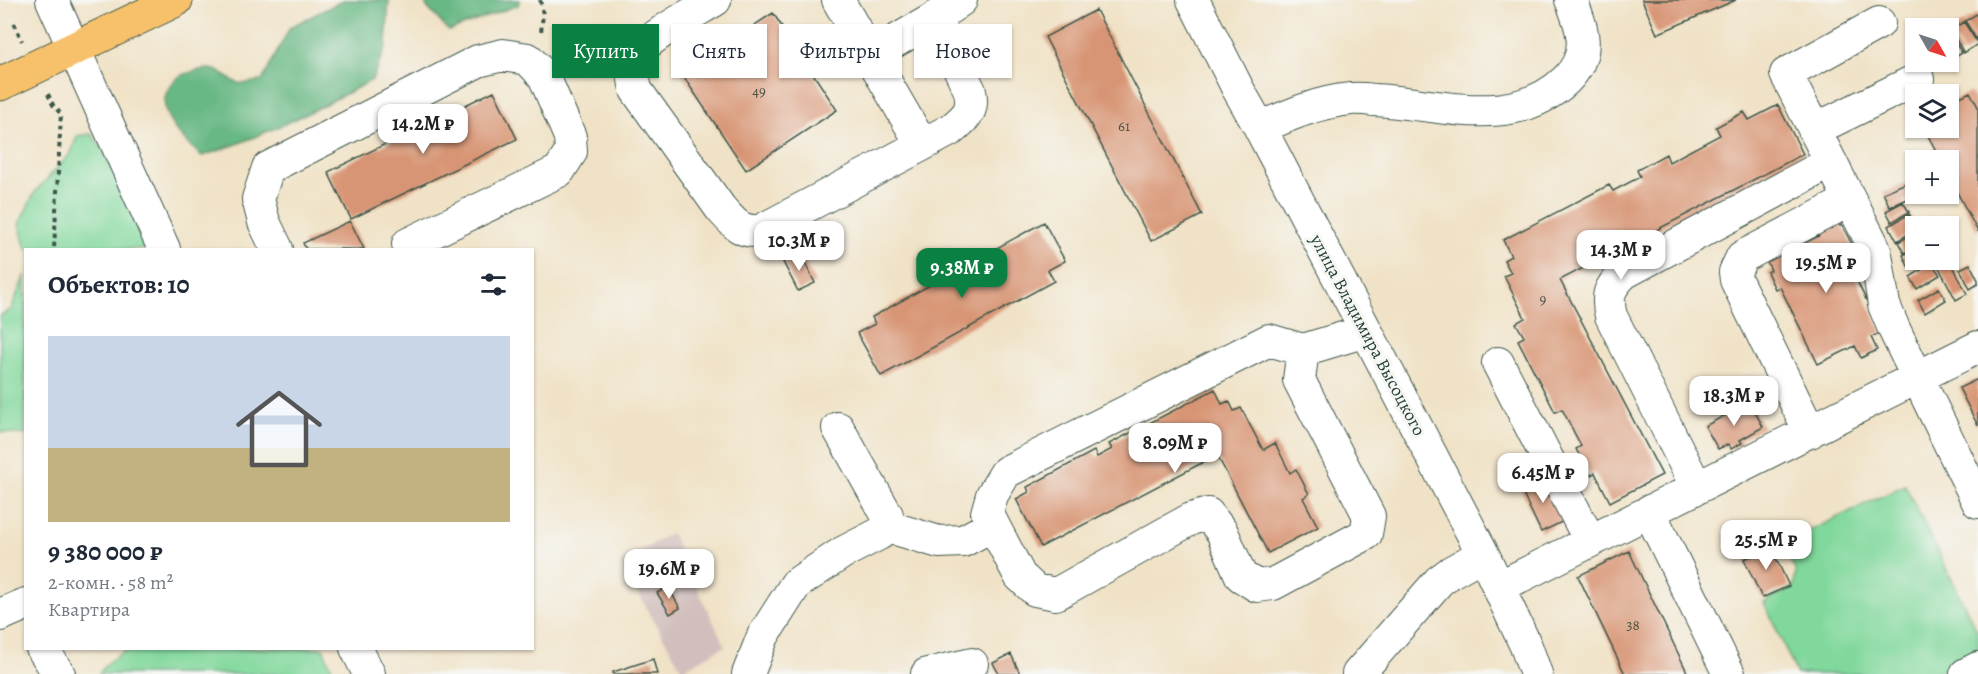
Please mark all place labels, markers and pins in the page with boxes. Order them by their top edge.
pin: 14.2M ₽ [368,104,478,155]
pin: 10.3M ₽ [744,221,854,272]
pin: 14.3M ₽ [1566,230,1676,281]
pin: 19.5M ₽ [1771,243,1881,294]
pin: 9.38M ₽ [907,248,1017,299]
pin: 18.3M ₽ [1679,376,1789,427]
pin: 8.09M ₽ [1120,423,1230,474]
pin: 6.45M ₽ [1488,453,1598,504]
pin: 25.5M ₽ [1711,520,1821,571]
pin: 19.6M ₽ [614,549,724,600]

